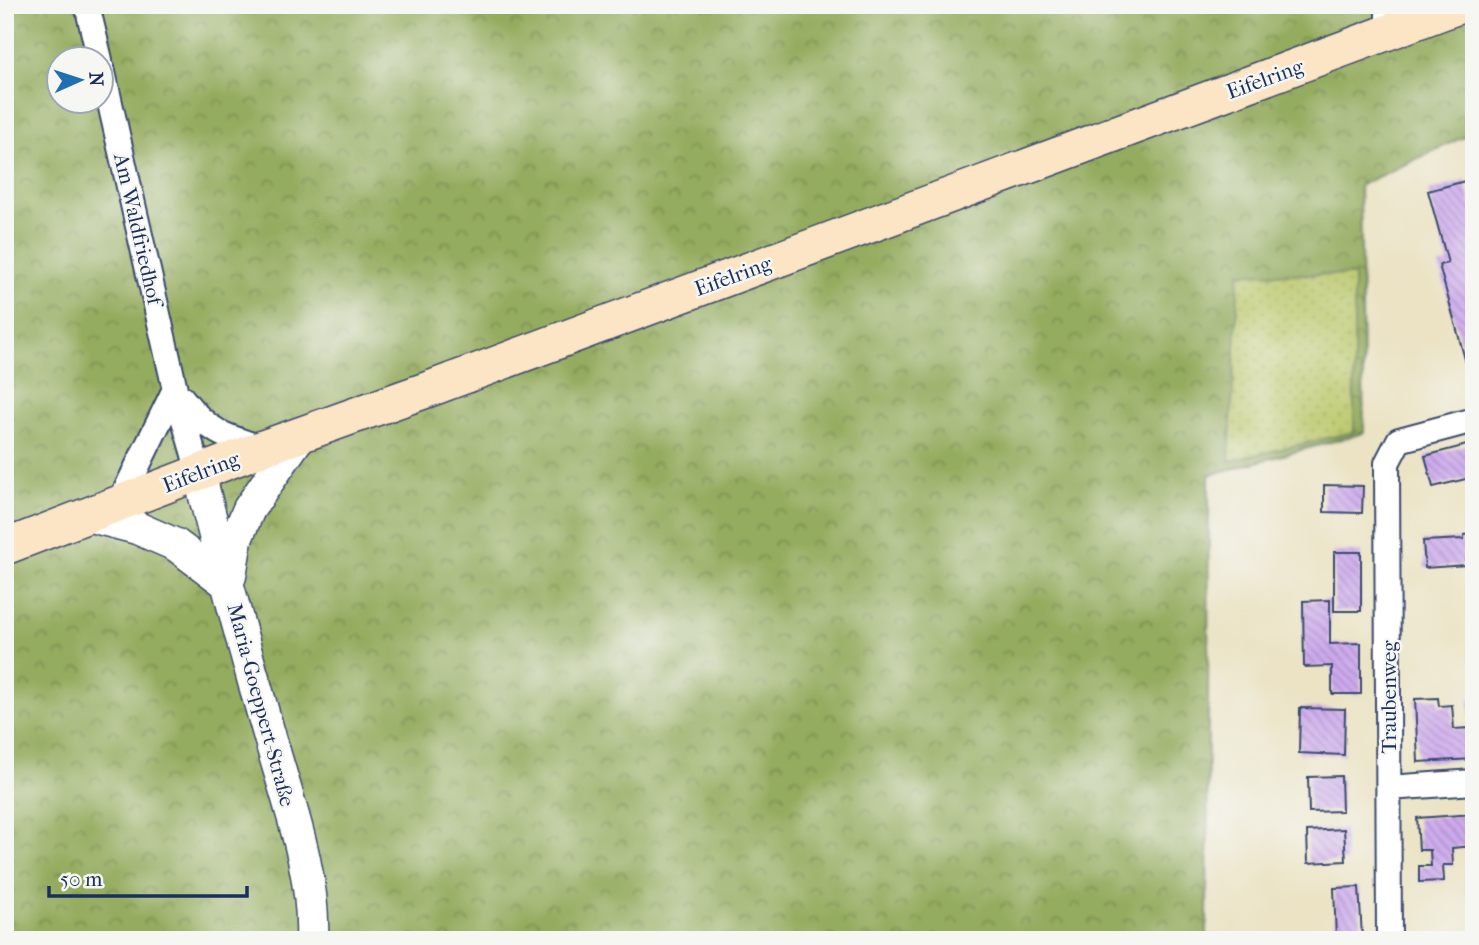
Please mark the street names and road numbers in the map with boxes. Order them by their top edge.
street label: Eifelring [1223,54,1308,104]
street label: Am Waldfriedhof [109,150,168,311]
street label: Eifelring [691,251,776,301]
street label: Eifelring [159,446,244,498]
street label: Maria-Goeppert-Straße [222,601,300,809]
street label: Traubenweg [1377,640,1401,754]

